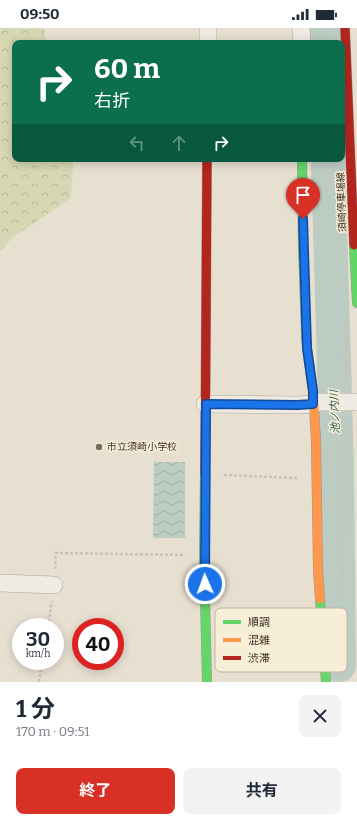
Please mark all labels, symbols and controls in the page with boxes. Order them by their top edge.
text: 09:50 [20,5,60,23]
text: 60 m [94,52,160,85]
icon: right [28,56,80,108]
text: 右折 [94,90,130,112]
icon: left [126,132,148,154]
icon: ahead [168,132,190,154]
icon: right [210,132,232,154]
street label: 須崎停車場線 [335,172,349,232]
pin [286,178,320,219]
icon: arrive [292,184,314,206]
water label: 池ノ内川 [328,389,342,434]
place label: 市立須崎小学校 [107,441,177,453]
marker: 市立須崎小学校 [94,442,104,452]
position arrow [184,563,226,605]
legend [215,608,347,672]
text: 順調 [248,616,270,629]
speed limit sign: 40 [72,618,124,670]
text: 30 [26,627,50,651]
text: 混雑 [248,634,270,647]
text: km/h [26,648,50,660]
text: 渋滞 [248,652,270,665]
text: 1 分 [16,695,55,723]
button: close [299,695,341,737]
text: 170 m · 09:51 [16,724,89,739]
button: 終了 [16,768,175,814]
button: 共有 [183,768,341,814]

